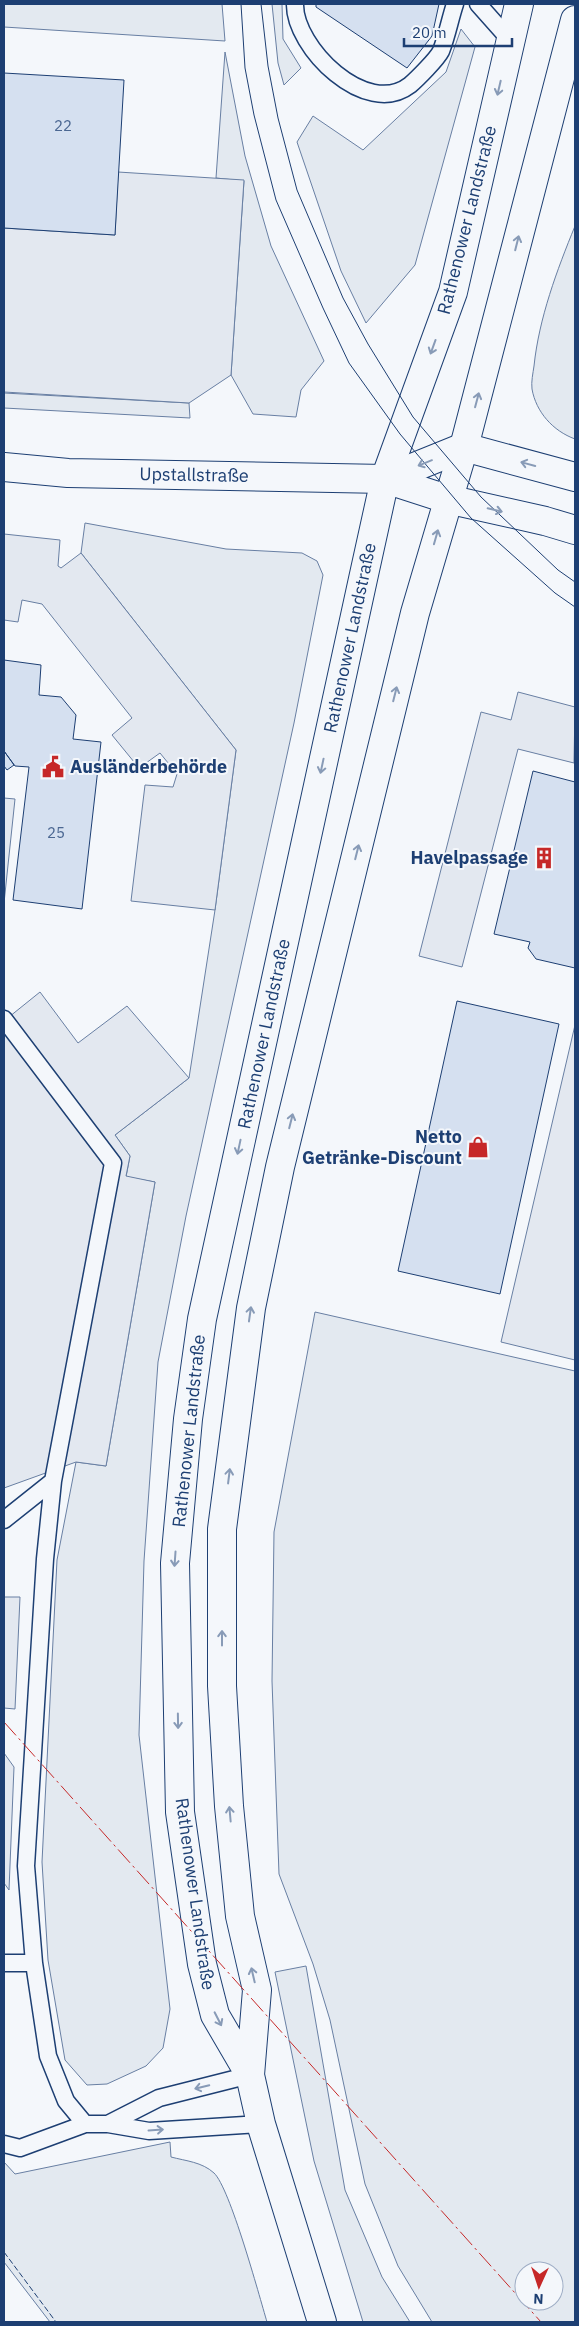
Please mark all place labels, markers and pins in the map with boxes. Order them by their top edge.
public building icon: Ausländerbehörde [40,754,66,780]
place label: Ausländerbehörde [70,755,227,778]
building icon: Havelpassage [531,845,557,871]
place label: Havelpassage [410,846,528,869]
place label: Netto Getränke-Discount [302,1125,462,1169]
shop icon: Netto Getränke-Discount [465,1134,491,1160]

